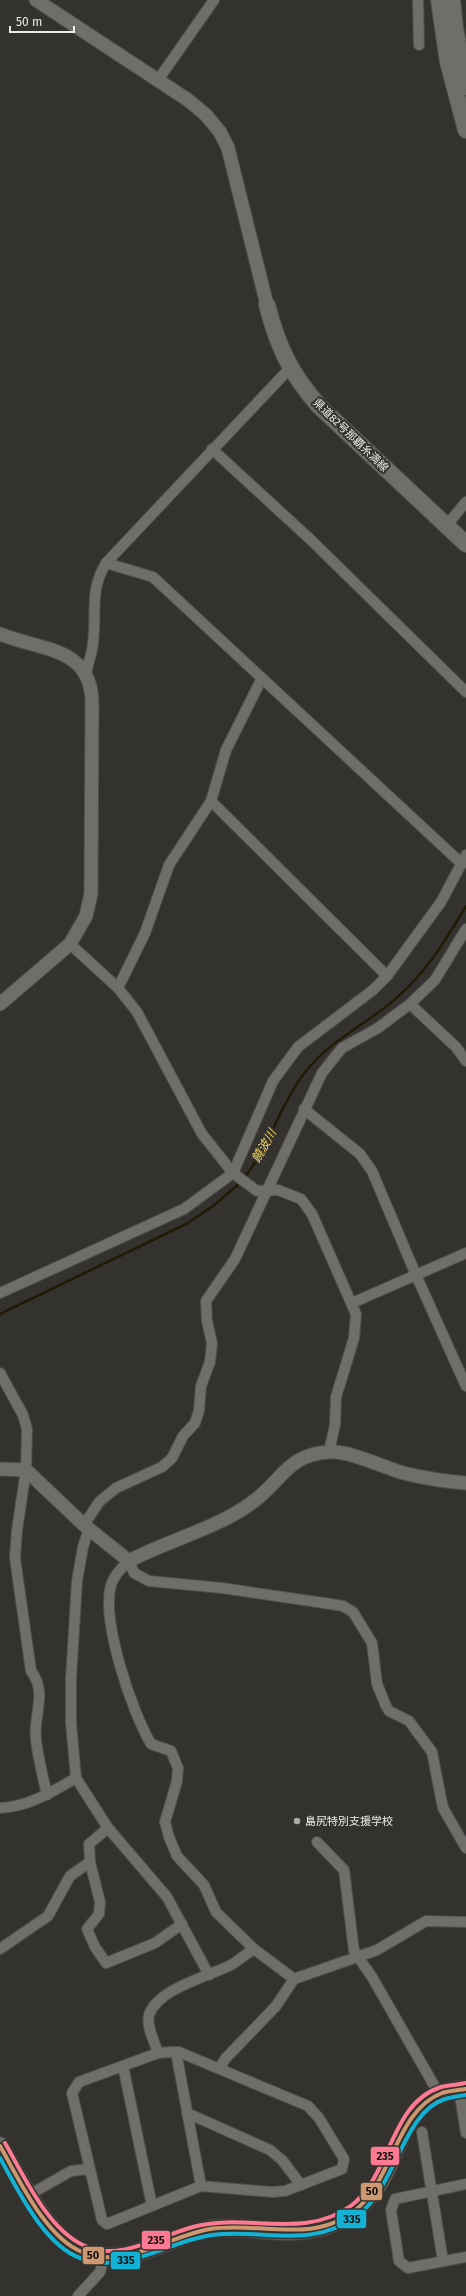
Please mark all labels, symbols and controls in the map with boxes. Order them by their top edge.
scale bar [10,8,74,34]
text: 50 m [16,15,42,29]
street label: 県道82号那覇糸満線 [310,396,391,475]
water label: 饒波川 [249,1125,280,1165]
place label: 島尻特別支援学校 [305,1815,393,1828]
marker: 島尻特別支援学校 [292,1816,302,1826]
line badge: 235 [370,2146,400,2166]
text: 235 [376,2150,394,2163]
line badge: 50 [360,2182,383,2201]
text: 50 [366,2185,379,2198]
line badge: 335 [336,2209,367,2229]
text: 335 [342,2213,361,2226]
line badge: 235 [141,2230,171,2250]
text: 235 [147,2234,165,2247]
line badge: 50 [82,2246,105,2265]
text: 50 [87,2249,100,2262]
line badge: 335 [110,2251,141,2270]
text: 335 [116,2254,135,2267]

